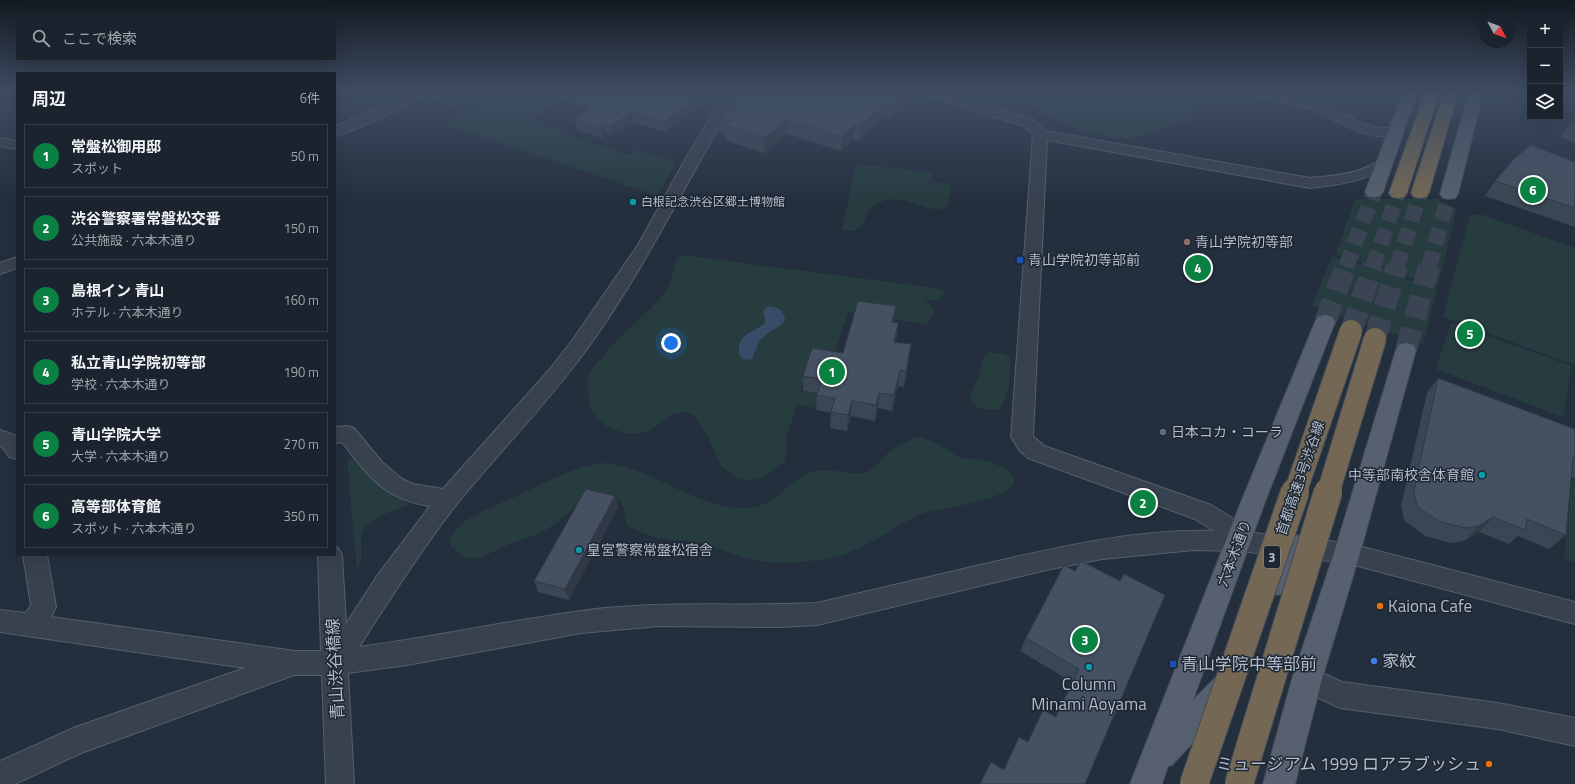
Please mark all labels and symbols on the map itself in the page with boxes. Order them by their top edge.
north arrow [1479,12,1515,48]
pin: 6 [1520,175,1546,205]
place label: 白根記念渋谷区郷土博物館 [641,192,785,211]
marker: 白根記念渋谷区郷土博物館 [628,197,638,207]
place label: 青山学院初等部 [1195,231,1293,252]
marker: 青山学院初等部 [1182,237,1192,247]
place label: 青山学院初等部前 [1028,249,1140,270]
pin: 4 [1185,253,1211,283]
marker: 青山学院初等部前 [1015,255,1025,265]
pin: 5 [1457,319,1483,349]
your location [661,333,681,353]
pin: 1 [819,357,845,387]
street label: 首都高速3号渋谷線 [1270,418,1329,538]
place label: 日本コカ・コーラ [1171,421,1283,442]
marker: 日本コカ・コーラ [1158,427,1168,437]
place label: 中等部南校舎体育館 [1348,464,1474,485]
marker: 中等部南校舎体育館 [1477,470,1487,480]
pin: 2 [1130,488,1156,518]
street label: 六本木通り [1211,516,1256,589]
place label: 皇宮警察常盤松宿舎 [587,539,713,560]
marker: 皇宮警察常盤松宿舎 [574,545,584,555]
road number: 3 [1264,546,1280,568]
place label: Kaiona Cafe [1388,593,1472,619]
marker: Kaiona Cafe [1375,601,1385,611]
street label: 青山渋谷橋線 [319,617,351,721]
pin: 3 [1072,625,1098,655]
place label: 家紋 [1382,648,1416,674]
place label: 青山学院中等部前 [1181,651,1317,677]
marker: 家紋 [1369,656,1379,666]
marker: 青山学院中等部前 [1168,659,1178,669]
marker: Column Minami Aoyama [1084,662,1094,672]
place label: Column Minami Aoyama [1031,671,1147,717]
place label: ミュージアム 1999 ロアラブッシュ [1216,751,1481,777]
marker: ミュージアム 1999 ロアラブッシュ [1484,759,1494,769]

